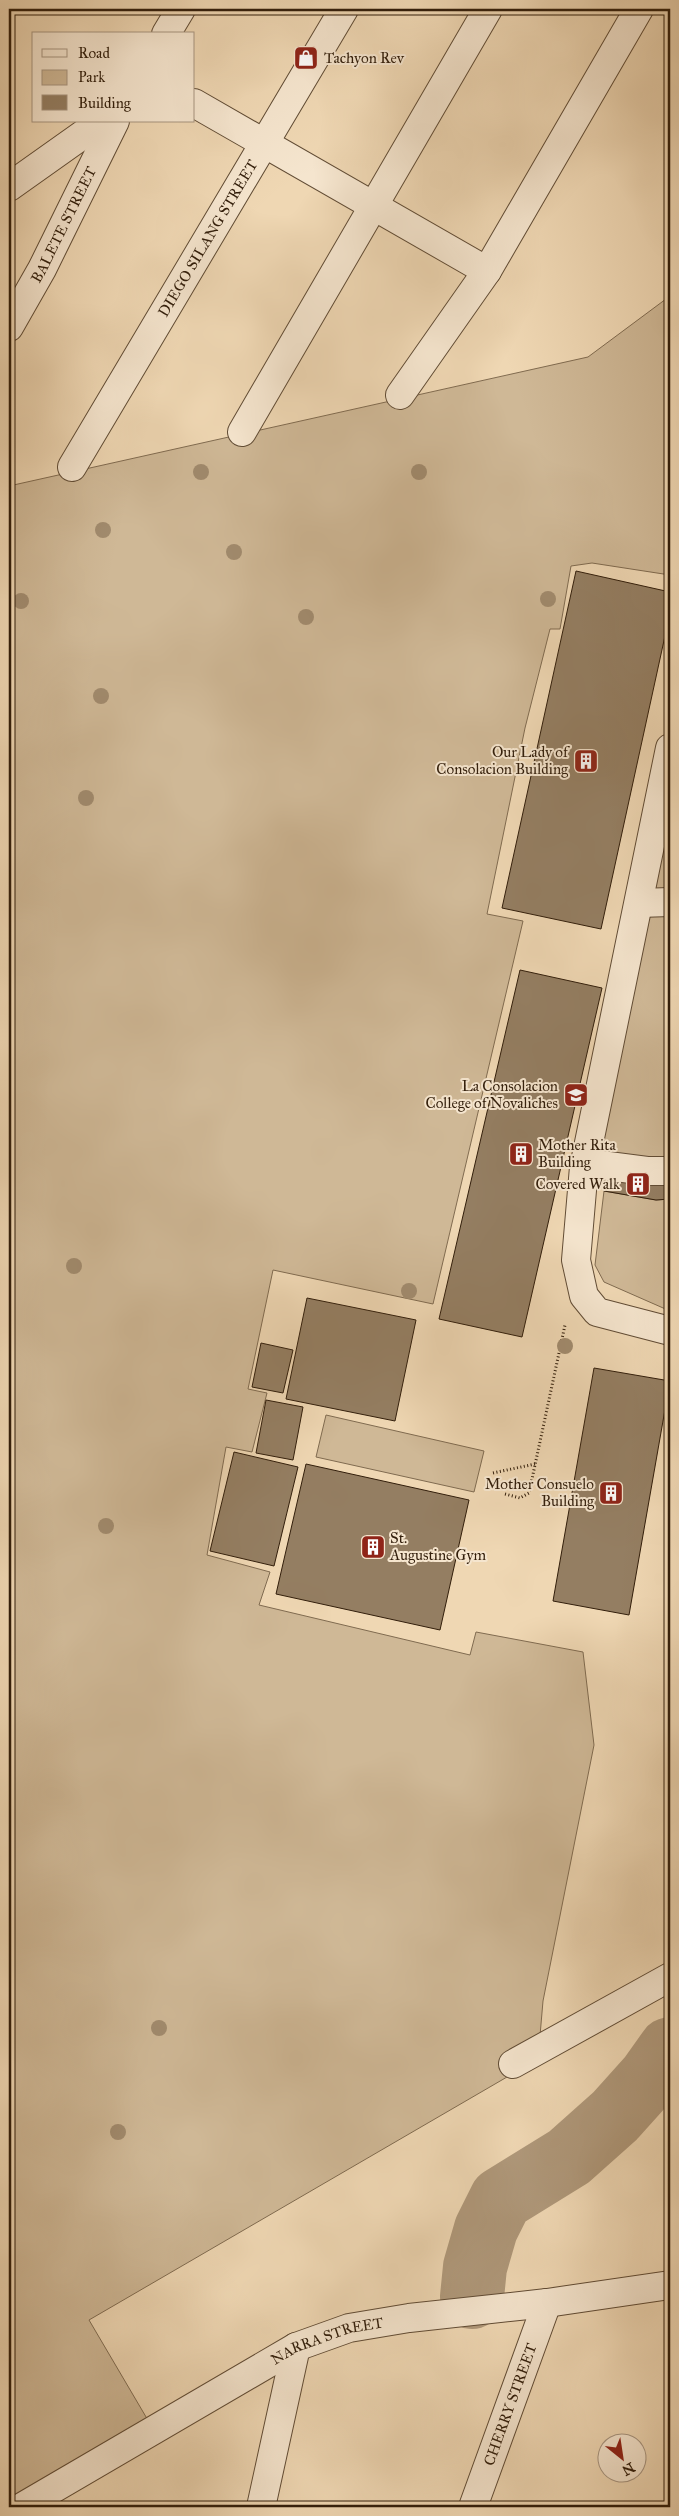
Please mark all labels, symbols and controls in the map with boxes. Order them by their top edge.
legend [32,32,195,122]
text: Road [78,44,110,62]
shop icon: Tachyon Rev [293,45,319,71]
place label: Tachyon Rev [324,49,405,67]
text: Park [78,68,105,86]
text: Building [78,94,132,112]
street label: DIEGO SILANG STREET [154,157,261,320]
street label: BALETE STREET [27,164,100,286]
place label: Our Lady of Consolacion Building [436,743,571,778]
building icon: Our Lady of Consolacion Building [573,748,599,774]
place label: La Consolacion College of Novaliches [425,1077,558,1112]
school or university icon: La Consolacion College of Novaliches [563,1082,589,1108]
place label: Mother Rita Building [538,1136,617,1171]
building icon: Mother Rita Building [508,1141,534,1167]
building icon: Covered Walk [625,1171,651,1197]
place label: Covered Walk [536,1175,620,1193]
place label: Mother Consuelo Building [485,1475,595,1510]
building icon: Mother Consuelo Building [598,1480,624,1506]
place label: St. Augustine Gym [389,1529,487,1564]
building icon: St. Augustine Gym [360,1534,386,1560]
street label: NARRA STREET [268,2313,385,2369]
street label: CHERRY STREET [480,2341,541,2468]
north arrow [596,2434,646,2484]
text: N [619,2458,638,2479]

